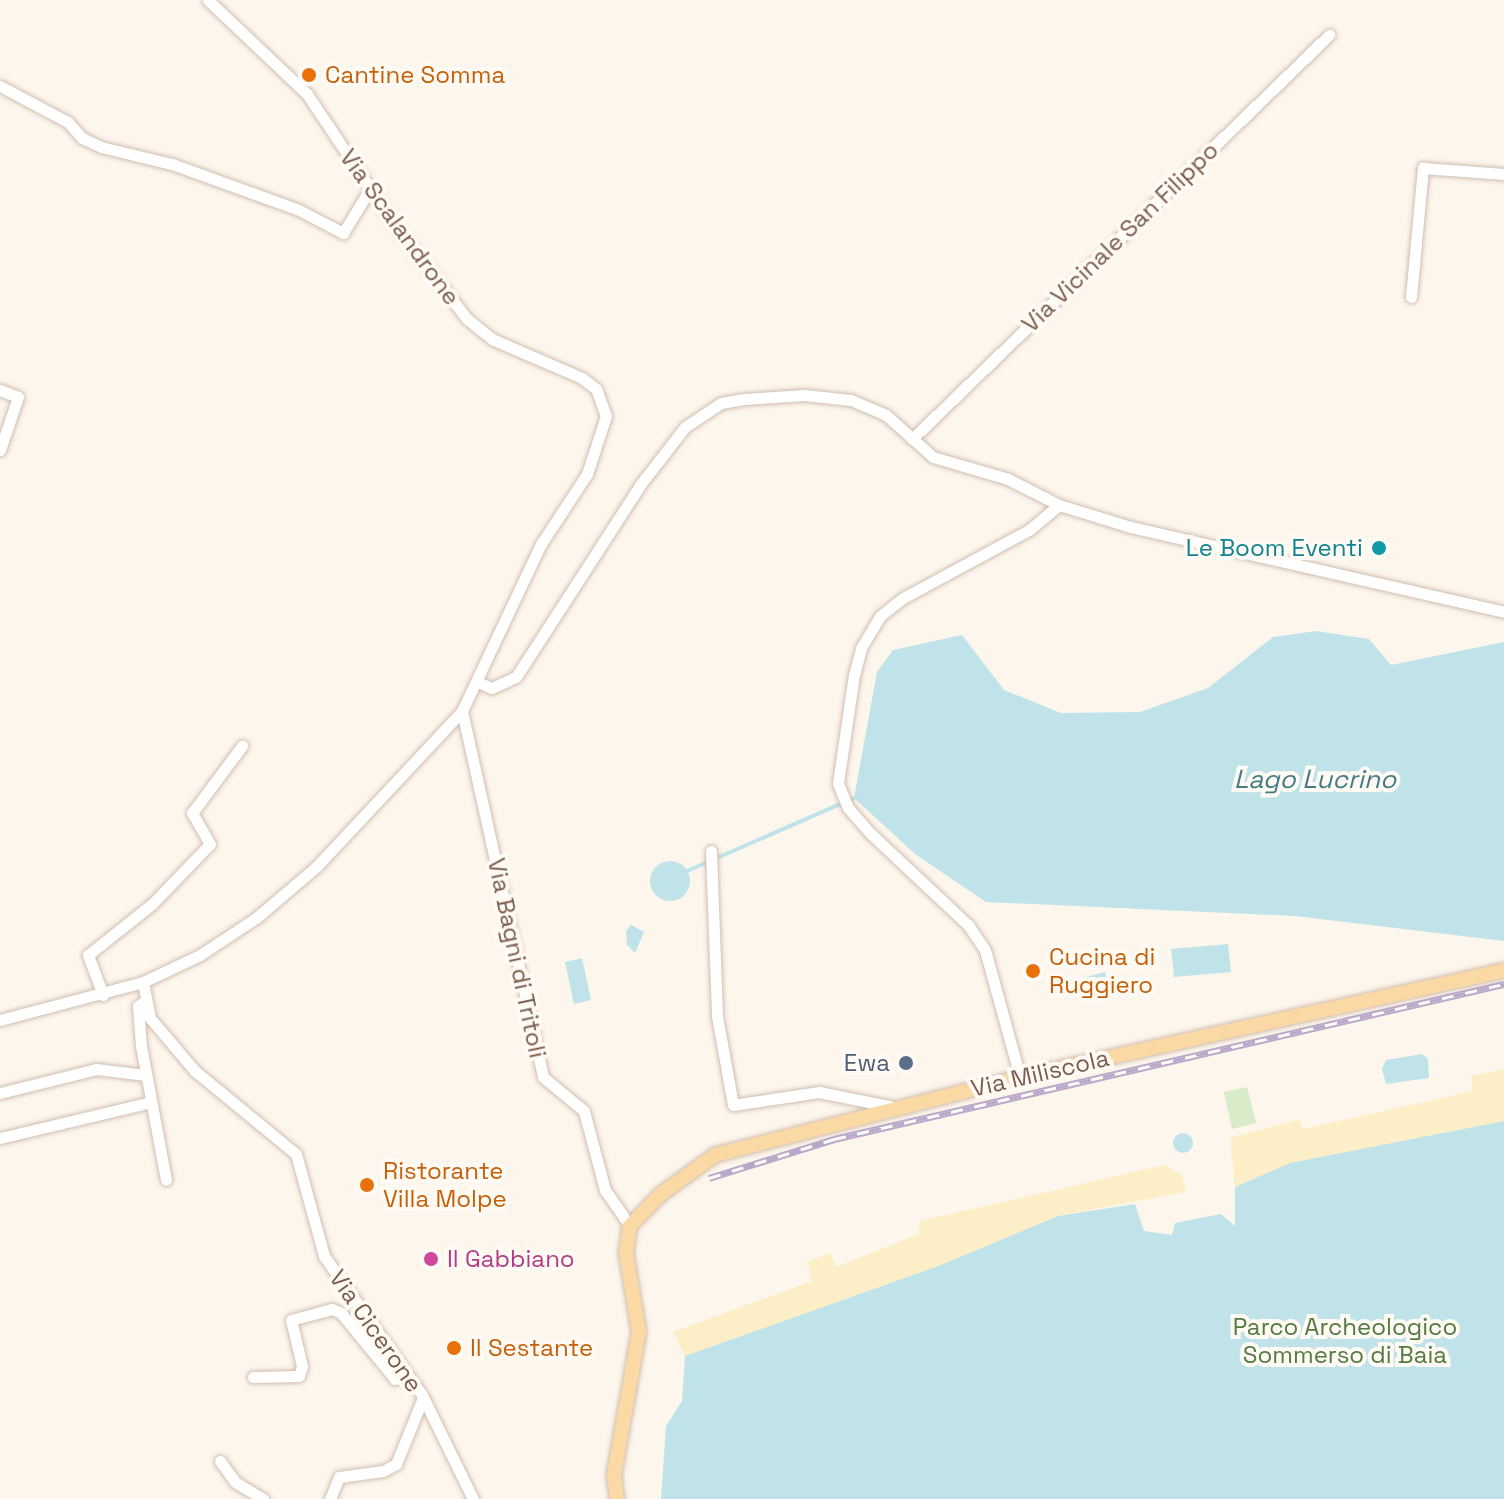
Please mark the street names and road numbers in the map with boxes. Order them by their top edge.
street label: Via Vicinale San Filippo [1016,136,1224,338]
street label: Via Scalandrone [334,143,466,311]
street label: Via Bagni di Tritoli [482,855,552,1061]
street label: Via Miliscola [968,1043,1112,1103]
street label: Via Cicerone [323,1264,429,1398]

